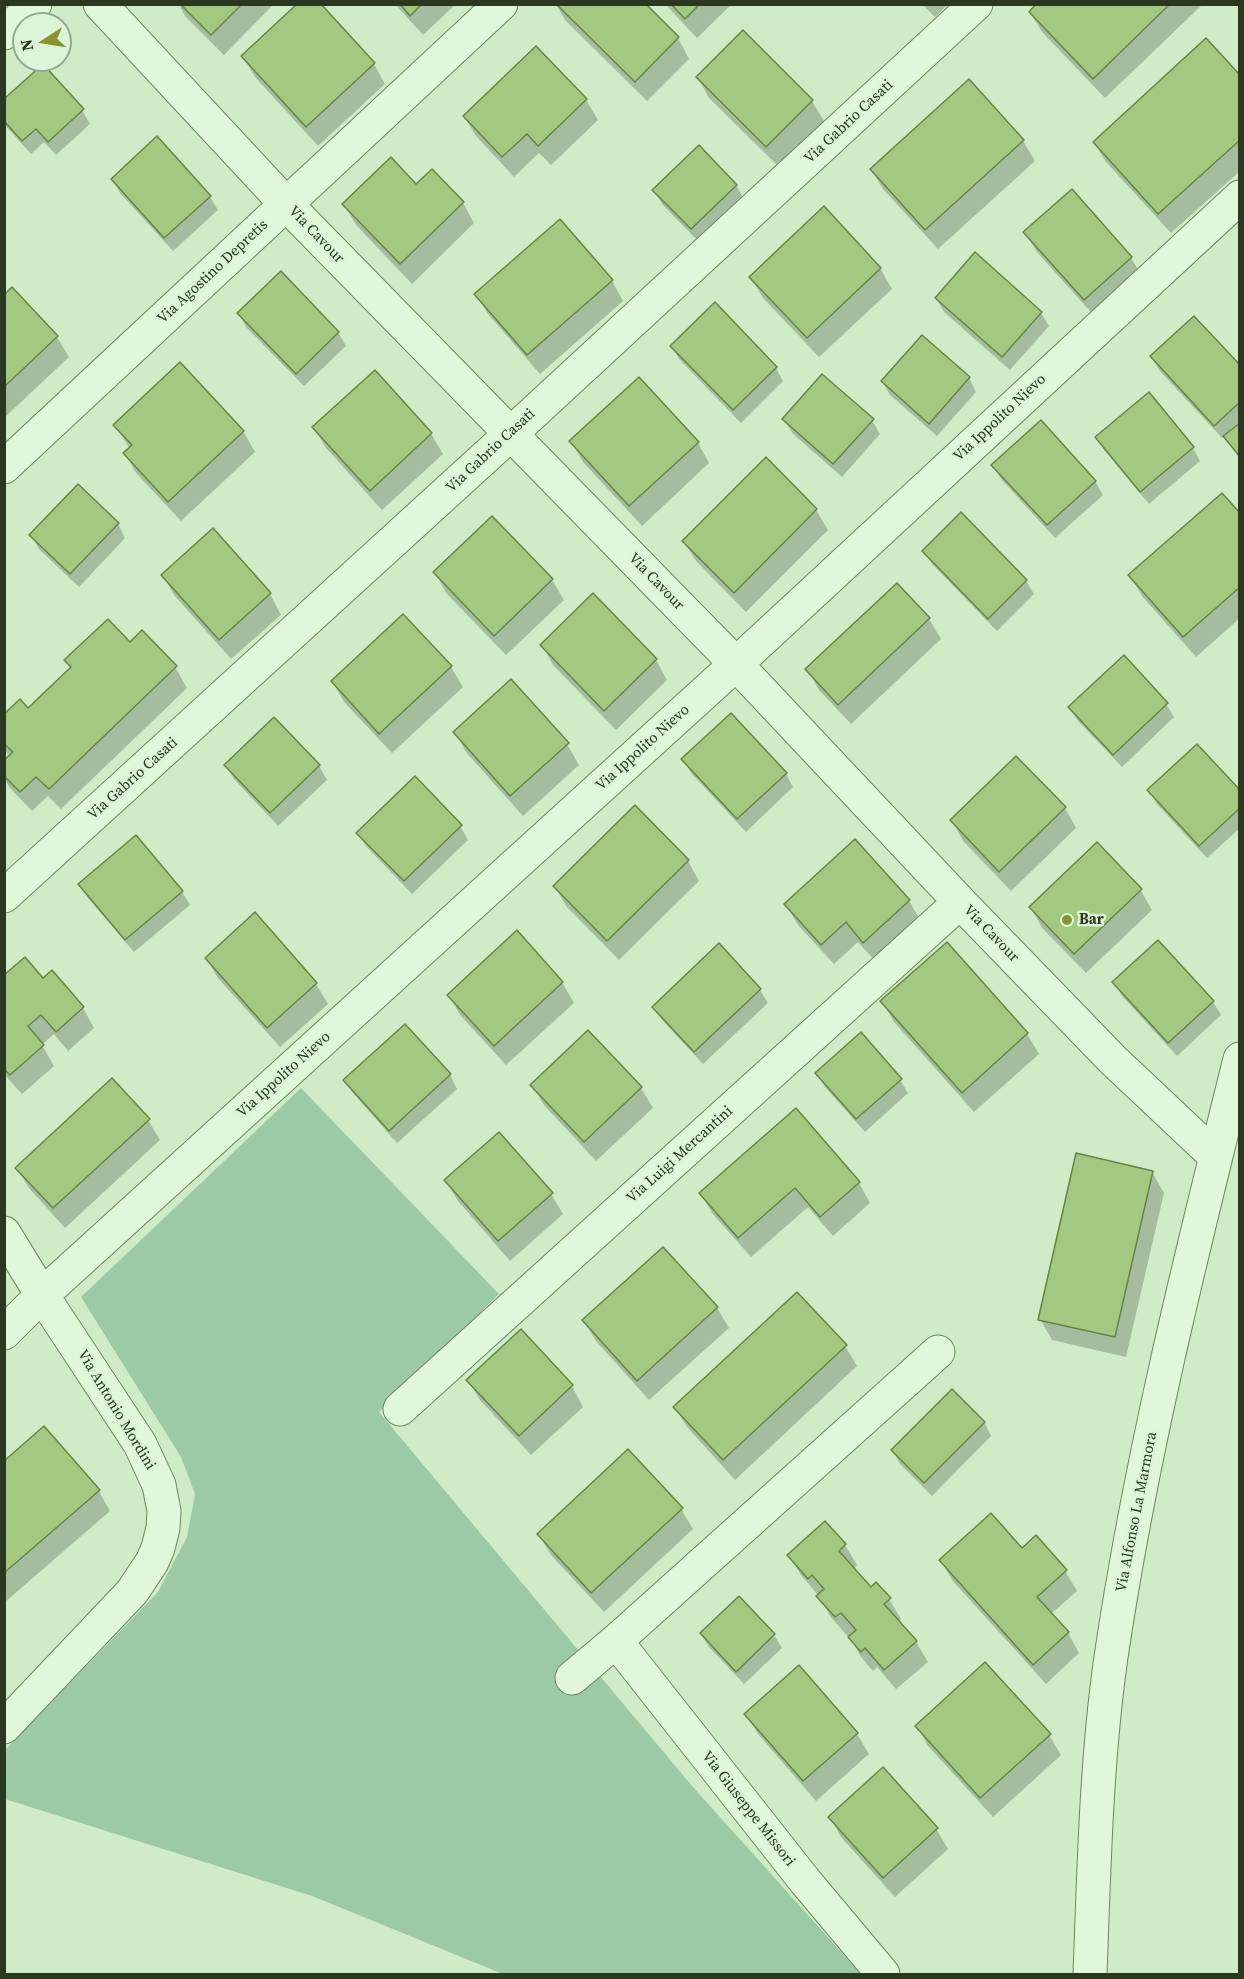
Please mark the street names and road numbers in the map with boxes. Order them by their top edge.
street label: Via Gabrio Casati [801,76,897,168]
street label: Via Cavour [284,203,348,267]
street label: Via Agostino Depretis [154,216,272,328]
street label: Via Ippolito Nievo [950,371,1050,465]
street label: Via Gabrio Casati [443,405,539,497]
street label: Via Cavour [624,550,688,614]
street label: Via Ippolito Nievo [592,701,694,795]
street label: Via Gabrio Casati [84,734,182,824]
street label: Via Cavour [959,902,1023,966]
street label: Via Ippolito Nievo [233,1028,335,1122]
street label: Via Luigi Mercantini [623,1103,737,1207]
street label: Via Antonio Mordini [73,1347,159,1473]
street label: Via Alfonso La Marmora [1113,1430,1161,1594]
street label: Via Giuseppe Missori [697,1748,799,1870]

